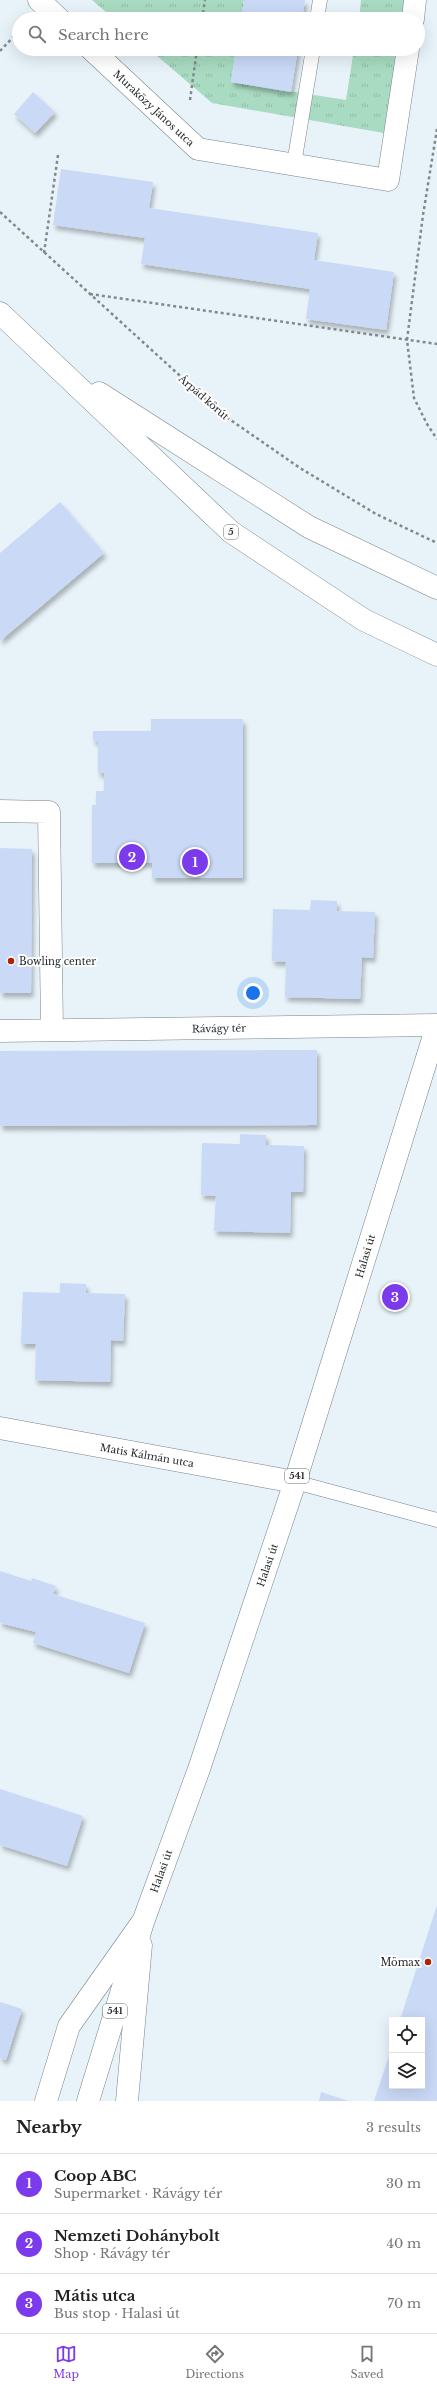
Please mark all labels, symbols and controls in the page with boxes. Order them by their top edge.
search box [12,12,425,56]
icon: search [26,23,48,45]
text: Search here [58,25,149,44]
street label: Muraközy János utca [111,68,197,150]
street label: Árpád körút [175,371,232,423]
road number: 5 [224,525,238,539]
pin: 2 [119,842,145,872]
pin: 1 [182,847,208,877]
place label: Bowling center [19,955,96,968]
marker: Bowling center [6,956,16,966]
your location [243,983,263,1003]
street label: Rávágy tér [192,1022,246,1035]
street label: Halasi út [353,1233,378,1280]
pin: 3 [382,1282,408,1312]
street label: Matis Kálmán utca [99,1441,195,1470]
road number: 541 [285,1469,309,1483]
street label: Halasi út [254,1542,281,1589]
street label: Halasi út [148,1848,175,1894]
place label: Mömax [380,1956,420,1969]
marker: Mömax [423,1957,433,1967]
road number: 541 [103,2004,127,2018]
map controls [389,2017,425,2089]
button: locate [389,2017,425,2053]
button: layers [389,2053,425,2089]
text: Nearby [16,2117,82,2138]
text: 3 results [366,2119,421,2136]
text: Coop ABC [54,2166,136,2185]
text: 1 [26,2175,32,2192]
text: 30 m [386,2175,421,2192]
text: Supermarket · Rávágy tér [54,2185,222,2202]
text: Nemzeti Dohánybolt [54,2226,220,2245]
text: 2 [25,2235,33,2252]
text: 40 m [386,2235,421,2252]
text: Shop · Rávágy tér [54,2245,170,2262]
text: Mátis utca [54,2286,135,2305]
text: 3 [25,2295,33,2312]
text: 70 m [388,2295,421,2312]
text: Bus stop · Halasi út [54,2305,180,2322]
tab: Map [53,2343,79,2381]
tab: Directions [185,2343,244,2381]
tab: Saved [351,2343,384,2381]

